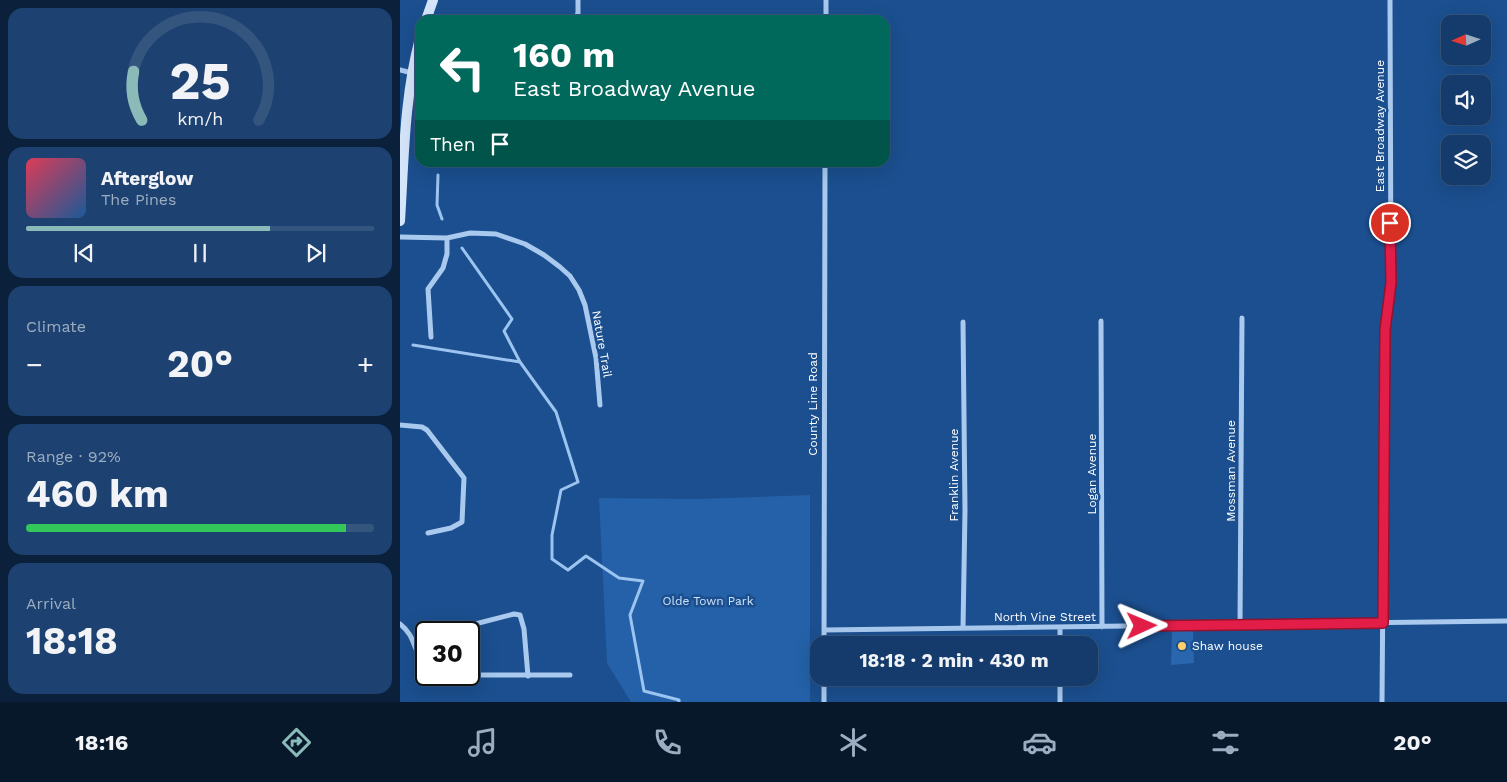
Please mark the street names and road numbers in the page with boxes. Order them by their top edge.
street label: East Broadway Avenue [1373,60,1387,192]
street label: Nature Trail [589,309,615,379]
street label: County Line Road [806,352,820,456]
street label: Mossman Avenue [1224,420,1238,522]
street label: Franklin Avenue [947,428,961,521]
street label: Logan Avenue [1085,433,1099,514]
street label: North Vine Street [994,610,1096,624]

